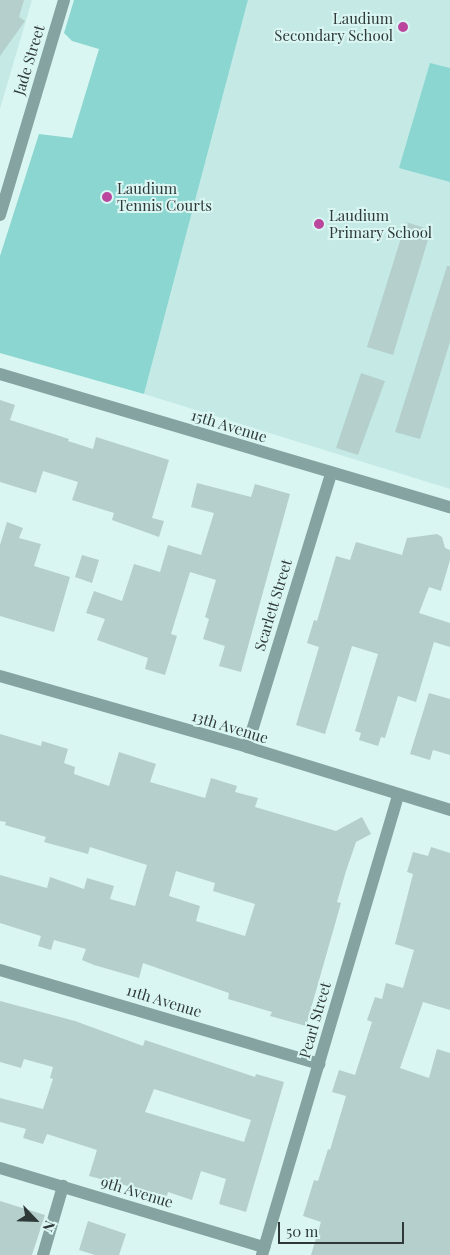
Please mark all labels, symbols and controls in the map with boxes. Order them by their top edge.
place label: Laudium Secondary School [274,9,393,44]
marker: Laudium Secondary School [397,21,409,33]
street label: Jade Street [10,23,48,97]
place label: Laudium Tennis Courts [117,179,212,214]
marker: Laudium Tennis Courts [101,191,113,203]
place label: Laudium Primary School [329,206,432,241]
marker: Laudium Primary School [313,218,325,230]
street label: 15th Avenue [189,406,269,446]
street label: Scarlett Street [251,557,295,653]
street label: 13th Avenue [189,707,271,747]
street label: Pearl Street [296,980,334,1060]
street label: 11th Avenue [124,981,204,1021]
street label: 9th Avenue [99,1172,175,1212]
north arrow [10,1195,60,1245]
scale bar [280,1212,406,1244]
text: N [38,1218,60,1235]
text: 50 m [286,1221,318,1241]

